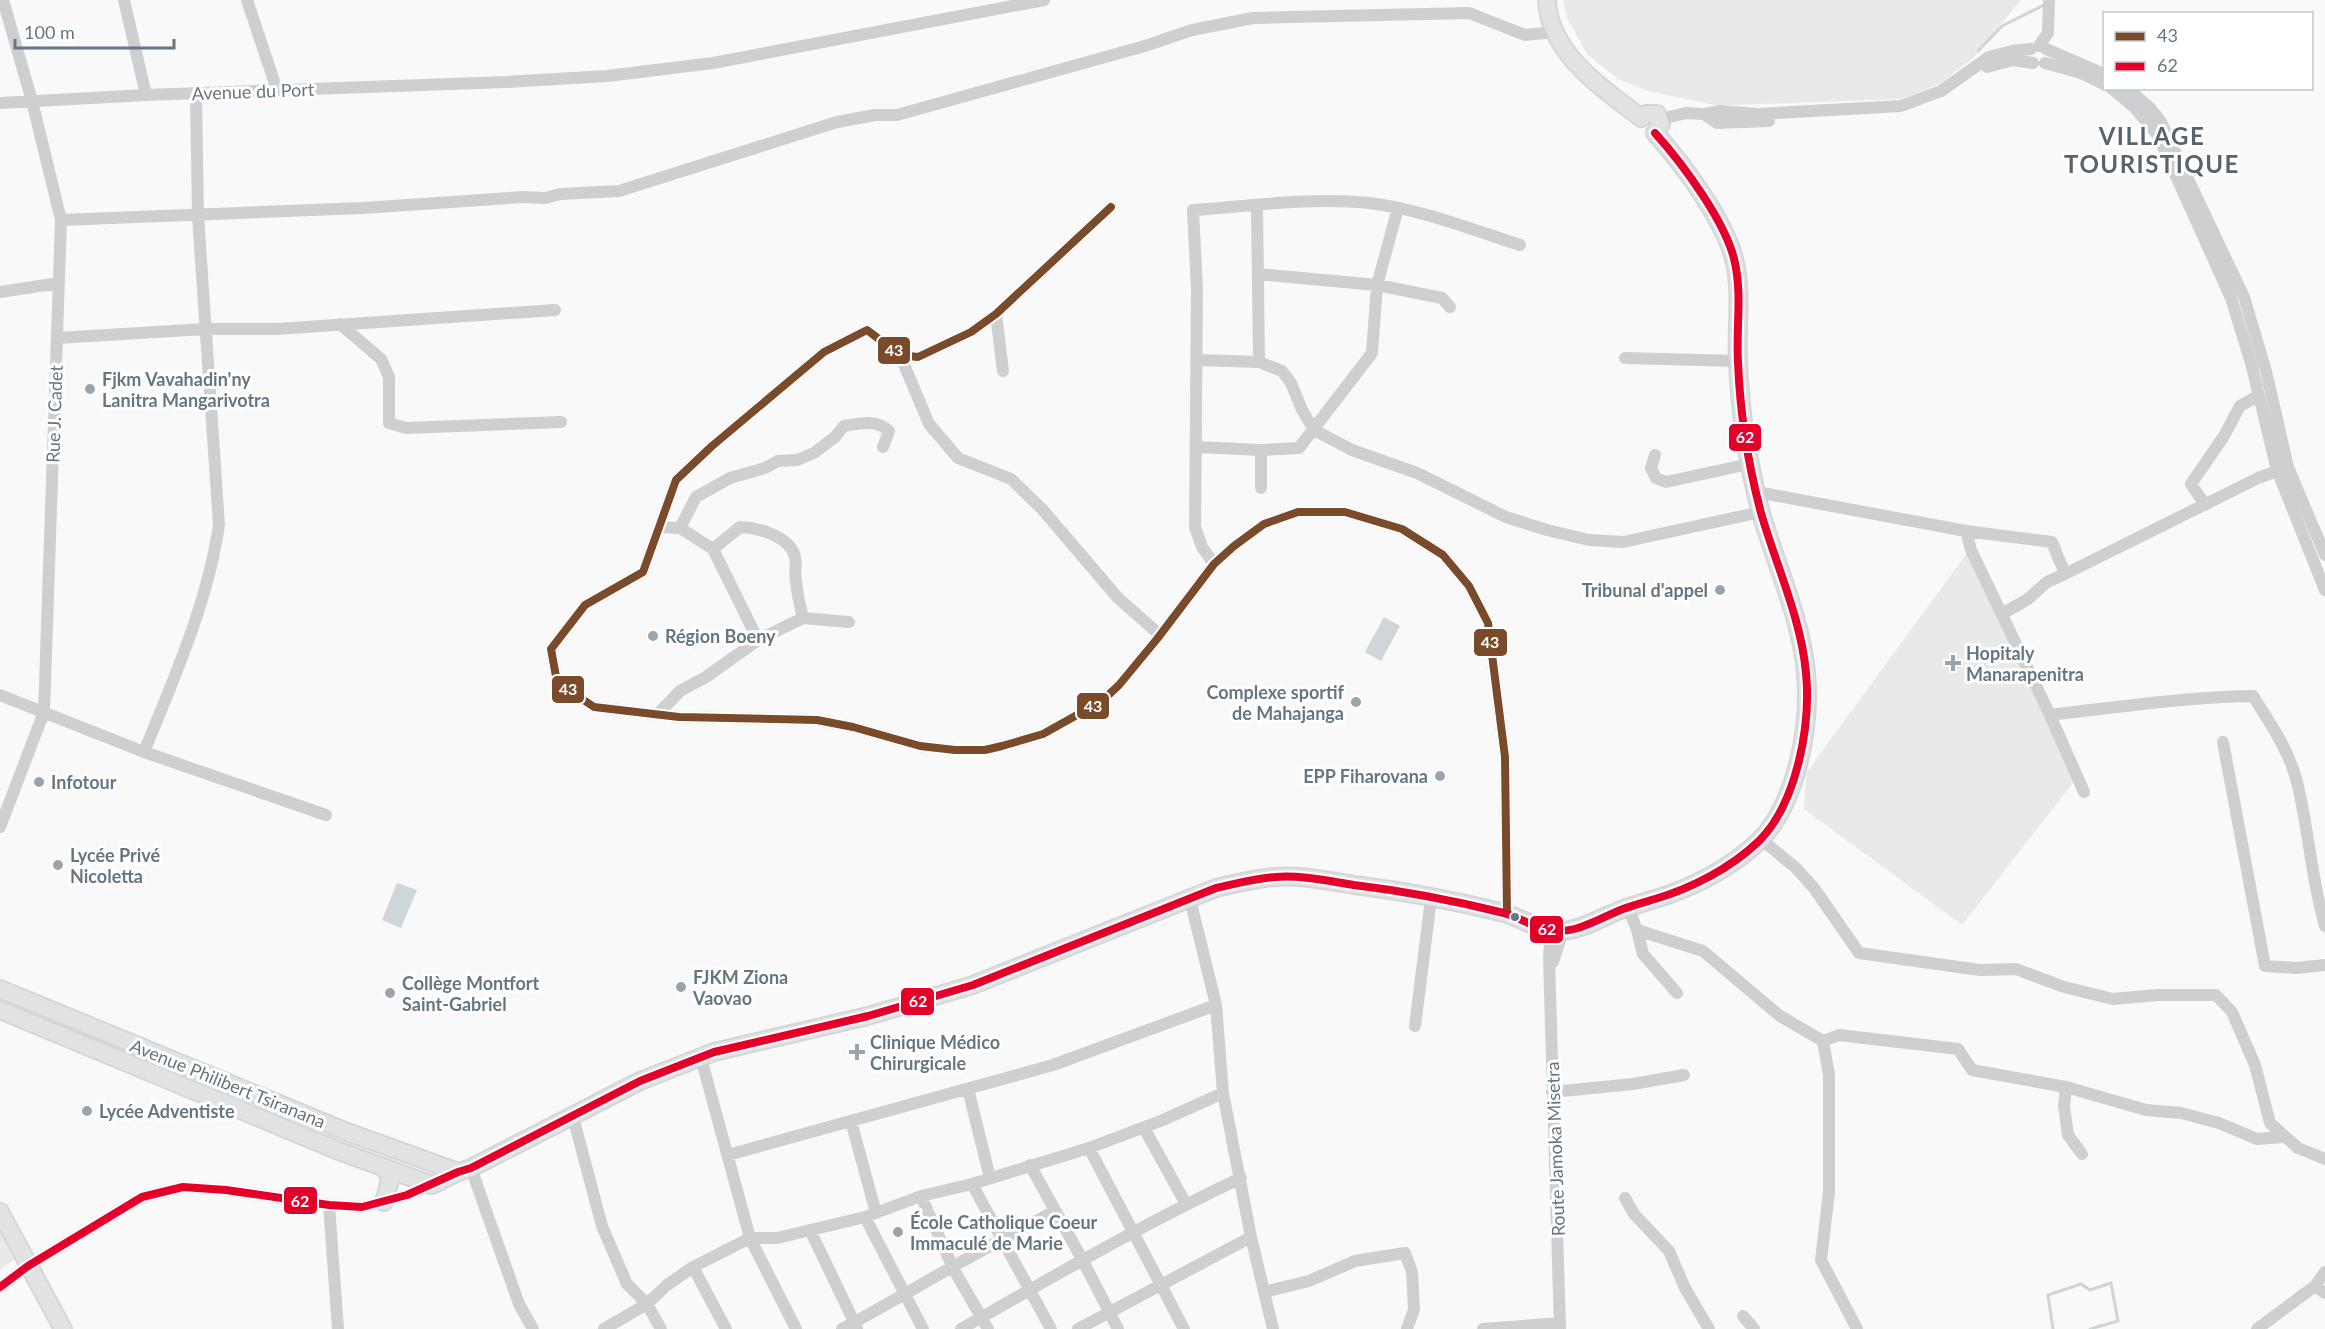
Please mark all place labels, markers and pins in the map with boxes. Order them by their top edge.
place label: Fjkm Vavahadin'ny Lanitra Mangarivotra [102,368,270,411]
marker: Fjkm Vavahadin'ny Lanitra Mangarivotra [83,382,97,396]
place label: Tribunal d'appel [1582,579,1708,601]
marker: Tribunal d'appel [1713,583,1727,597]
place label: Région Boeny [665,625,776,647]
marker: Région Boeny [646,629,660,643]
place label: Hopitaly Manarapenitra [1966,642,2084,685]
marker: Hopitaly Manarapenitra [1944,654,1962,672]
place label: Complexe sportif de Mahajanga [1206,681,1345,724]
marker: Complexe sportif de Mahajanga [1349,695,1363,709]
place label: EPP Fiharovana [1303,765,1428,787]
marker: EPP Fiharovana [1433,769,1447,783]
place label: Infotour [51,771,117,793]
marker: Infotour [32,775,46,789]
place label: Lycée Privé Nicoletta [70,844,161,887]
marker: Lycée Privé Nicoletta [51,858,65,872]
unlabelled marker [1509,911,1521,923]
place label: FJKM Ziona Vaovao [692,966,788,1009]
place label: Collège Montfort Saint-Gabriel [402,972,540,1015]
marker: FJKM Ziona Vaovao [674,980,688,994]
marker: Collège Montfort Saint-Gabriel [383,986,397,1000]
place label: Clinique Médico Chirurgicale [870,1031,1000,1074]
marker: Clinique Médico Chirurgicale [848,1043,866,1061]
place label: Lycée Adventiste [99,1100,235,1122]
marker: Lycée Adventiste [80,1104,94,1118]
place label: École Catholique Coeur Immaculé de Marie [910,1211,1098,1254]
marker: École Catholique Coeur Immaculé de Marie [891,1225,905,1239]

